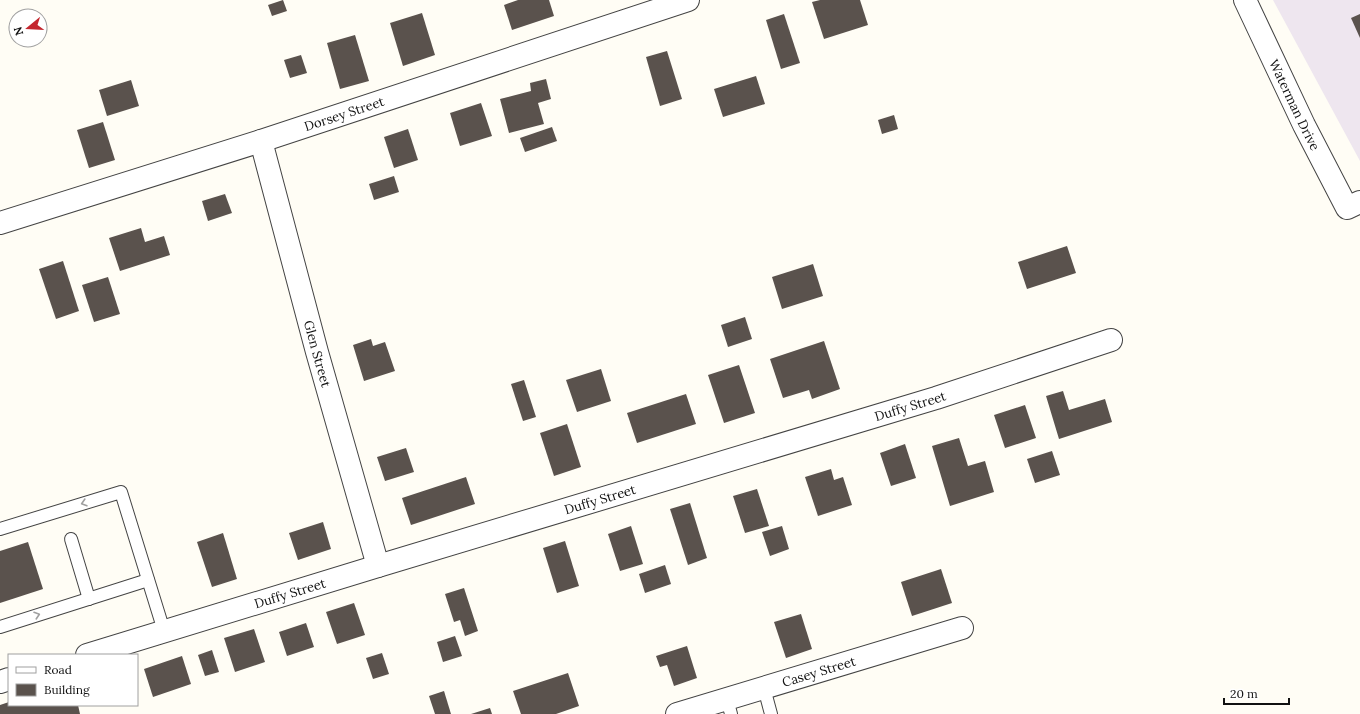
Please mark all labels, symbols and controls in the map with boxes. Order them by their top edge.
north arrow [8,8,48,48]
text: N [10,24,26,37]
street label: Waterman Drive [1266,57,1324,153]
street label: Dorsey Street [302,92,386,135]
street label: Glen Street [300,318,335,389]
street label: Duffy Street [872,387,948,425]
street label: Duffy Street [562,480,638,518]
one-way arrow [80,499,87,507]
street label: Duffy Street [252,574,327,612]
one-way arrow [34,611,41,620]
street label: Casey Street [780,652,858,690]
legend [8,654,138,706]
text: Road [44,662,72,677]
scale bar [1224,680,1289,706]
text: Building [44,682,90,697]
text: 20 m [1230,686,1258,701]

